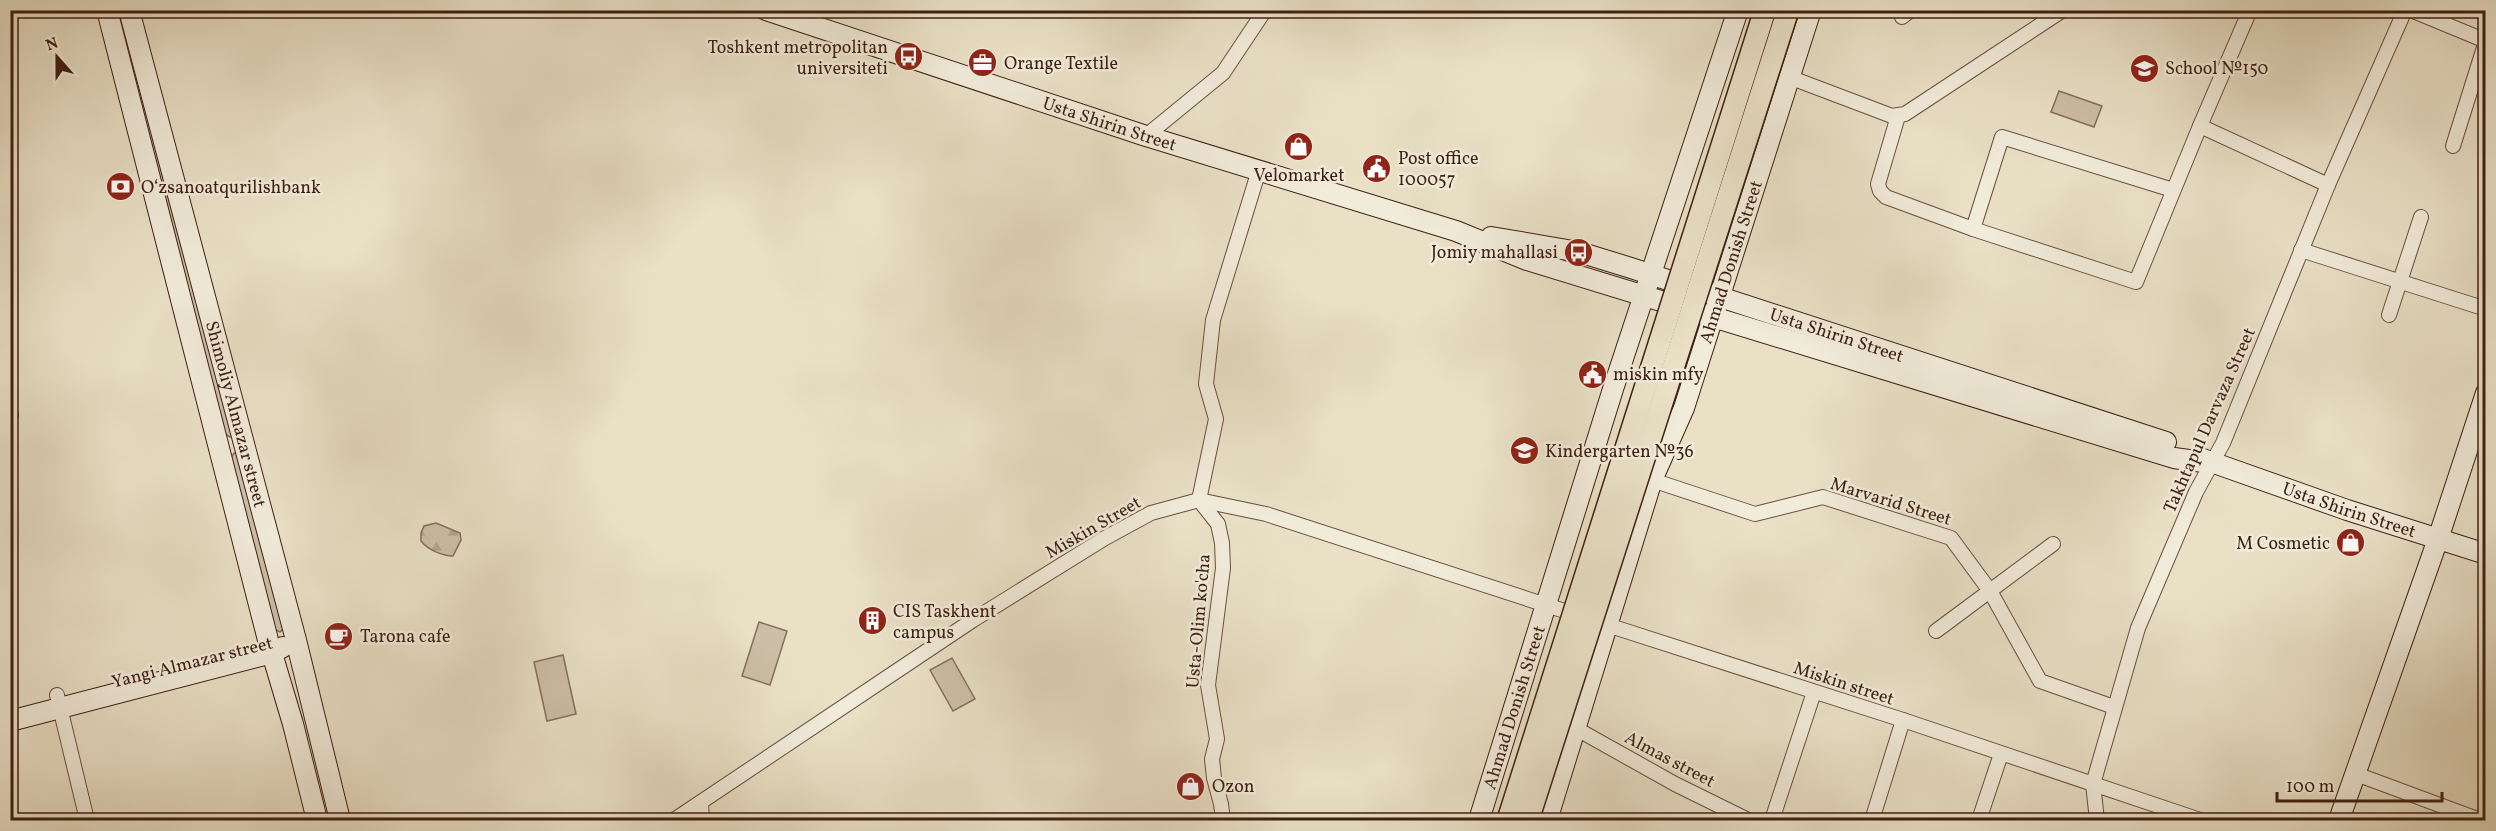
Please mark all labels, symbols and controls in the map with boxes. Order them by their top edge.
north arrow [27,27,87,87]
text: N [43,32,62,57]
place label: Toshkent metropolitan universiteti [708,36,888,82]
bus stop icon: Toshkent metropolitan universiteti [893,41,925,73]
office icon: Orange Textile [967,47,999,79]
place label: Orange Textile [1004,52,1118,77]
school or university icon: School №150 [2128,52,2160,84]
place label: School №150 [2165,57,2269,82]
street label: Usta Shirin Street [1039,92,1179,159]
shop icon: Velomarket [1283,130,1315,162]
place label: Post office 100057 [1398,147,1479,193]
public building icon: Post office 100057 [1361,152,1393,184]
place label: Velomarket [1254,164,1344,189]
bank icon: Oʻzsanoatqurilishbank [104,171,136,203]
place label: Oʻzsanoatqurilishbank [141,176,321,201]
street label: Ahmad Donish Street [1694,177,1770,347]
bus stop icon: Jomiy mahallasi [1563,236,1595,268]
place label: Jomiy mahallasi [1431,241,1558,266]
street label: Usta Shirin Street [1766,303,1906,370]
street label: Shimoliy Almazar street [198,318,271,511]
street label: Takhtapul Darvaza Street [2158,324,2263,517]
public building icon: miskin mfy [1576,358,1608,390]
place label: miskin mfy [1613,363,1704,388]
school or university icon: Kindergarten №36 [1508,435,1540,467]
place label: Kindergarten №36 [1545,440,1694,465]
street label: Marvarid Street [1827,472,1954,533]
street label: Usta Shirin Street [2279,477,2419,545]
street label: Miskin Street [1041,491,1146,566]
shop icon: M Cosmetic [2335,527,2367,559]
place label: M Cosmetic [2236,532,2330,557]
street label: Usta-Olim ko'cha [1181,553,1218,689]
place label: CIS Taskhent campus [893,600,996,646]
building icon: CIS Taskhent campus [856,605,888,637]
cafe icon: Tarona cafe [323,620,355,652]
street label: Ahmad Donish Street [1478,623,1553,793]
place label: Tarona cafe [360,625,451,650]
street label: Yangi Almazar street [109,631,275,696]
street label: Miskin street [1790,656,1897,712]
street label: Almas street [1620,726,1719,795]
scale bar [2277,765,2442,803]
shop icon: Ozon [1175,770,1207,802]
place label: Ozon [1212,775,1255,800]
text: 100 m [2286,775,2335,800]

